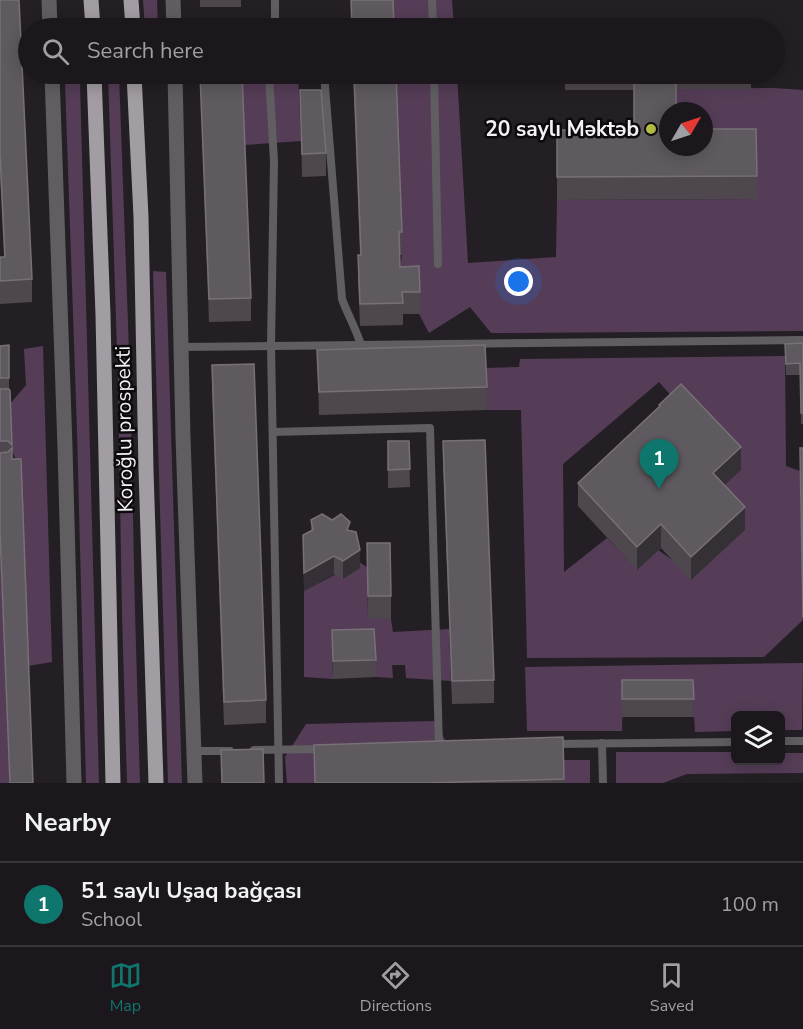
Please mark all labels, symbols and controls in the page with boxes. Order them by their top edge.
search box [18,18,785,84]
icon: search [39,35,72,68]
text: Search here [87,36,204,66]
north arrow [659,102,713,156]
place label: 20 saylı Məktəb [485,115,639,143]
marker: 20 saylı Məktəb [644,122,658,136]
your location [504,267,533,296]
street label: Koroğlu prospekti [109,345,139,513]
pin: 1 [640,440,678,489]
map controls [731,711,785,765]
button: layers [731,711,785,765]
text: Nearby [24,805,111,840]
text: 51 saylı Uşaq bağçası [81,876,302,906]
text: 1 [38,891,50,918]
text: 100 m [721,891,779,918]
text: School [81,906,142,933]
tab: Map [109,959,142,1017]
tab: Directions [360,959,432,1017]
tab: Saved [650,959,694,1017]

